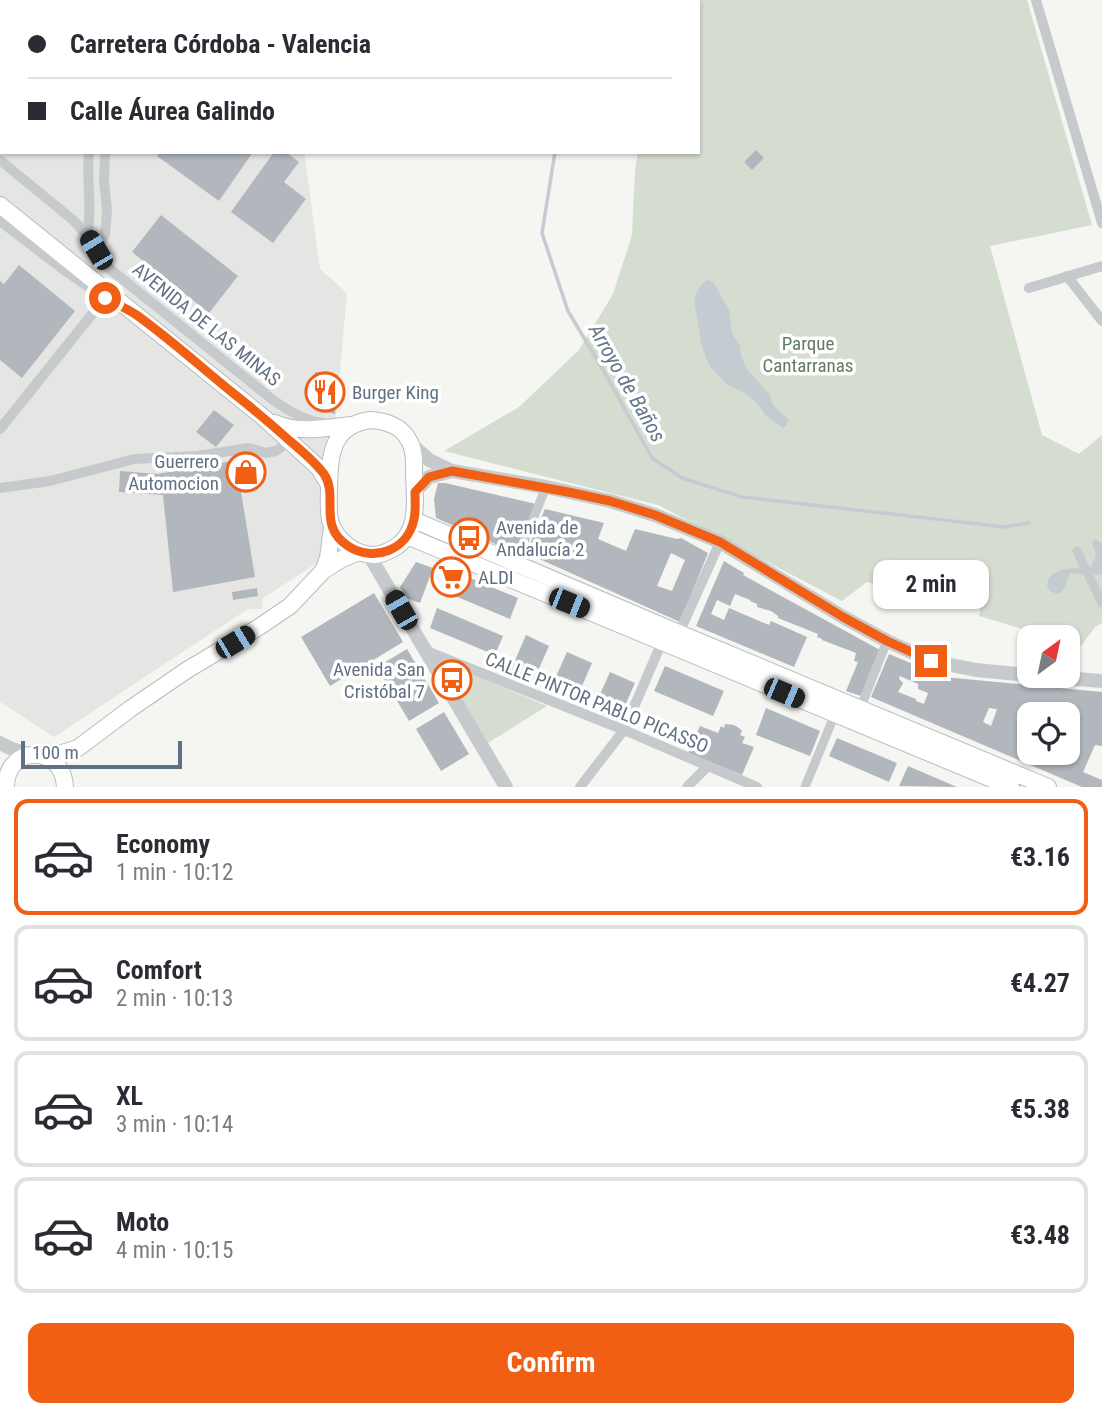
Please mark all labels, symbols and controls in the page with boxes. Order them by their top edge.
text: Carretera Córdoba - Valencia [70,29,371,59]
text: Calle Áurea Galindo [70,96,275,126]
car [77,227,116,273]
street label: AVENIDA DE LAS MINAS [128,258,285,391]
route start [89,282,121,314]
water label: Arroyo de Baños [583,319,670,446]
park label: Parque Cantarranas [762,332,854,377]
restaurant icon: Burger King [304,371,346,413]
place label: Burger King [352,381,439,404]
place label: Guerrero Automocion [128,450,219,495]
shop icon: Guerrero Automocion [225,451,267,493]
place label: Avenida de Andalucía 2 [496,516,584,561]
bus stop icon: Avenida de Andalucía 2 [448,517,490,559]
supermarket icon: ALDI [430,556,472,598]
callout: 2 min [873,560,989,608]
place label: ALDI [478,566,514,589]
text: 2 min [905,571,957,598]
car [546,585,593,621]
car [382,587,421,633]
car [212,622,259,662]
north arrow [1017,625,1080,688]
map controls [1017,625,1080,765]
route end [915,645,947,677]
street label: CALLE PINTOR PABLO PICASSO [482,647,712,758]
place label: Avenida San Cristóbal 7 [333,658,425,703]
bus stop icon: Avenida San Cristóbal 7 [431,659,473,701]
car [761,675,808,711]
button: locate [1017,702,1080,765]
scale bar [21,738,182,770]
text: 100 m [32,741,79,764]
icon: car [32,826,95,889]
text: Economy [116,829,210,859]
text: €3.16 [1010,842,1070,872]
text: 1 min · 10:12 [116,859,233,886]
icon: car [32,952,95,1015]
text: Comfort [116,955,202,985]
text: €4.27 [1010,968,1070,998]
text: 2 min · 10:13 [116,985,233,1012]
icon: car [32,1078,95,1141]
text: XL [116,1081,143,1111]
text: €5.38 [1010,1094,1070,1124]
text: 3 min · 10:14 [116,1111,233,1138]
icon: car [32,1204,95,1267]
text: Moto [116,1207,169,1237]
text: €3.48 [1010,1220,1070,1250]
text: 4 min · 10:15 [116,1237,233,1264]
button: Confirm [28,1323,1074,1403]

